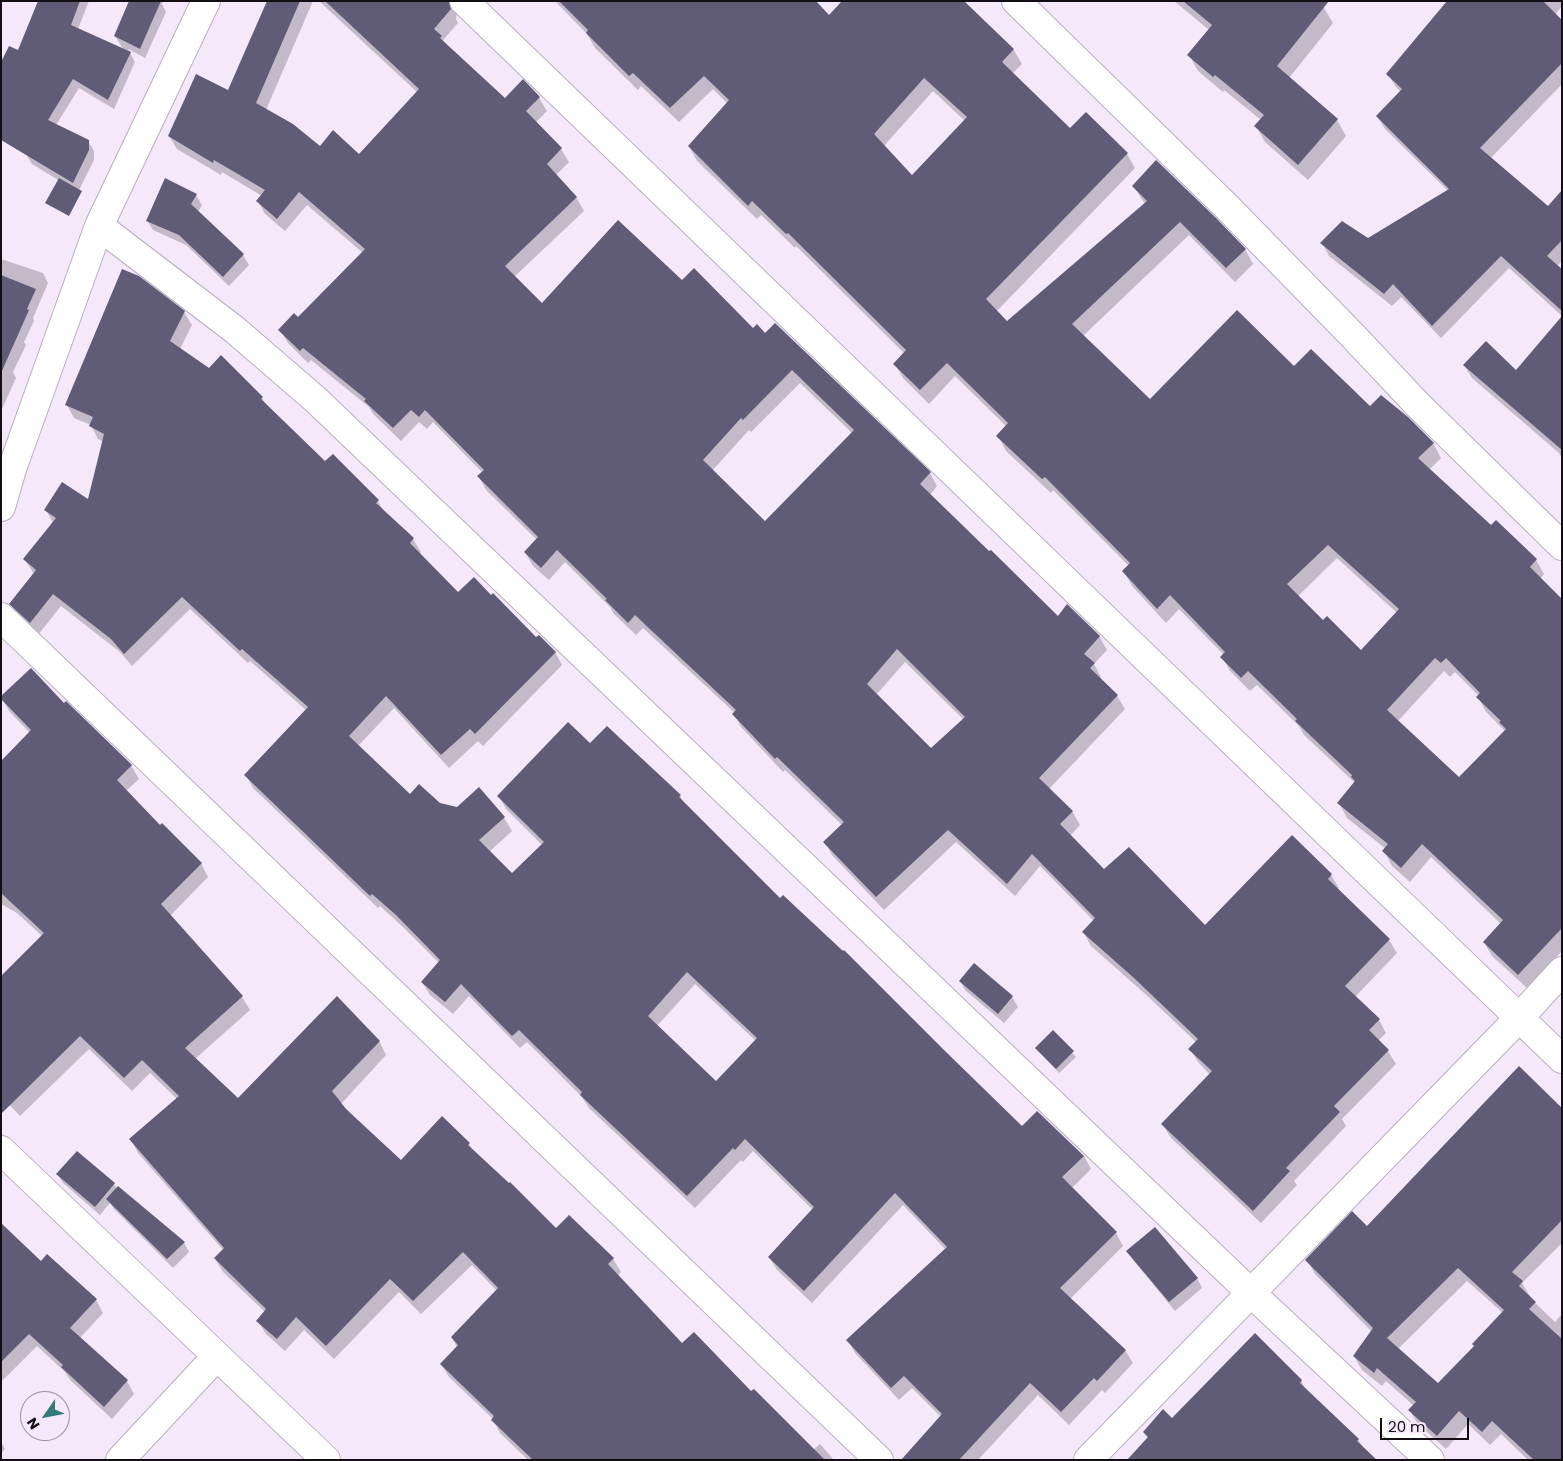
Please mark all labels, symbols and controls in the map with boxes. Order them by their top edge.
north arrow [20,1391,70,1441]
scale bar [1383,1408,1472,1440]
text: N [22,1414,45,1433]
text: 20 m [1388,1416,1426,1437]

